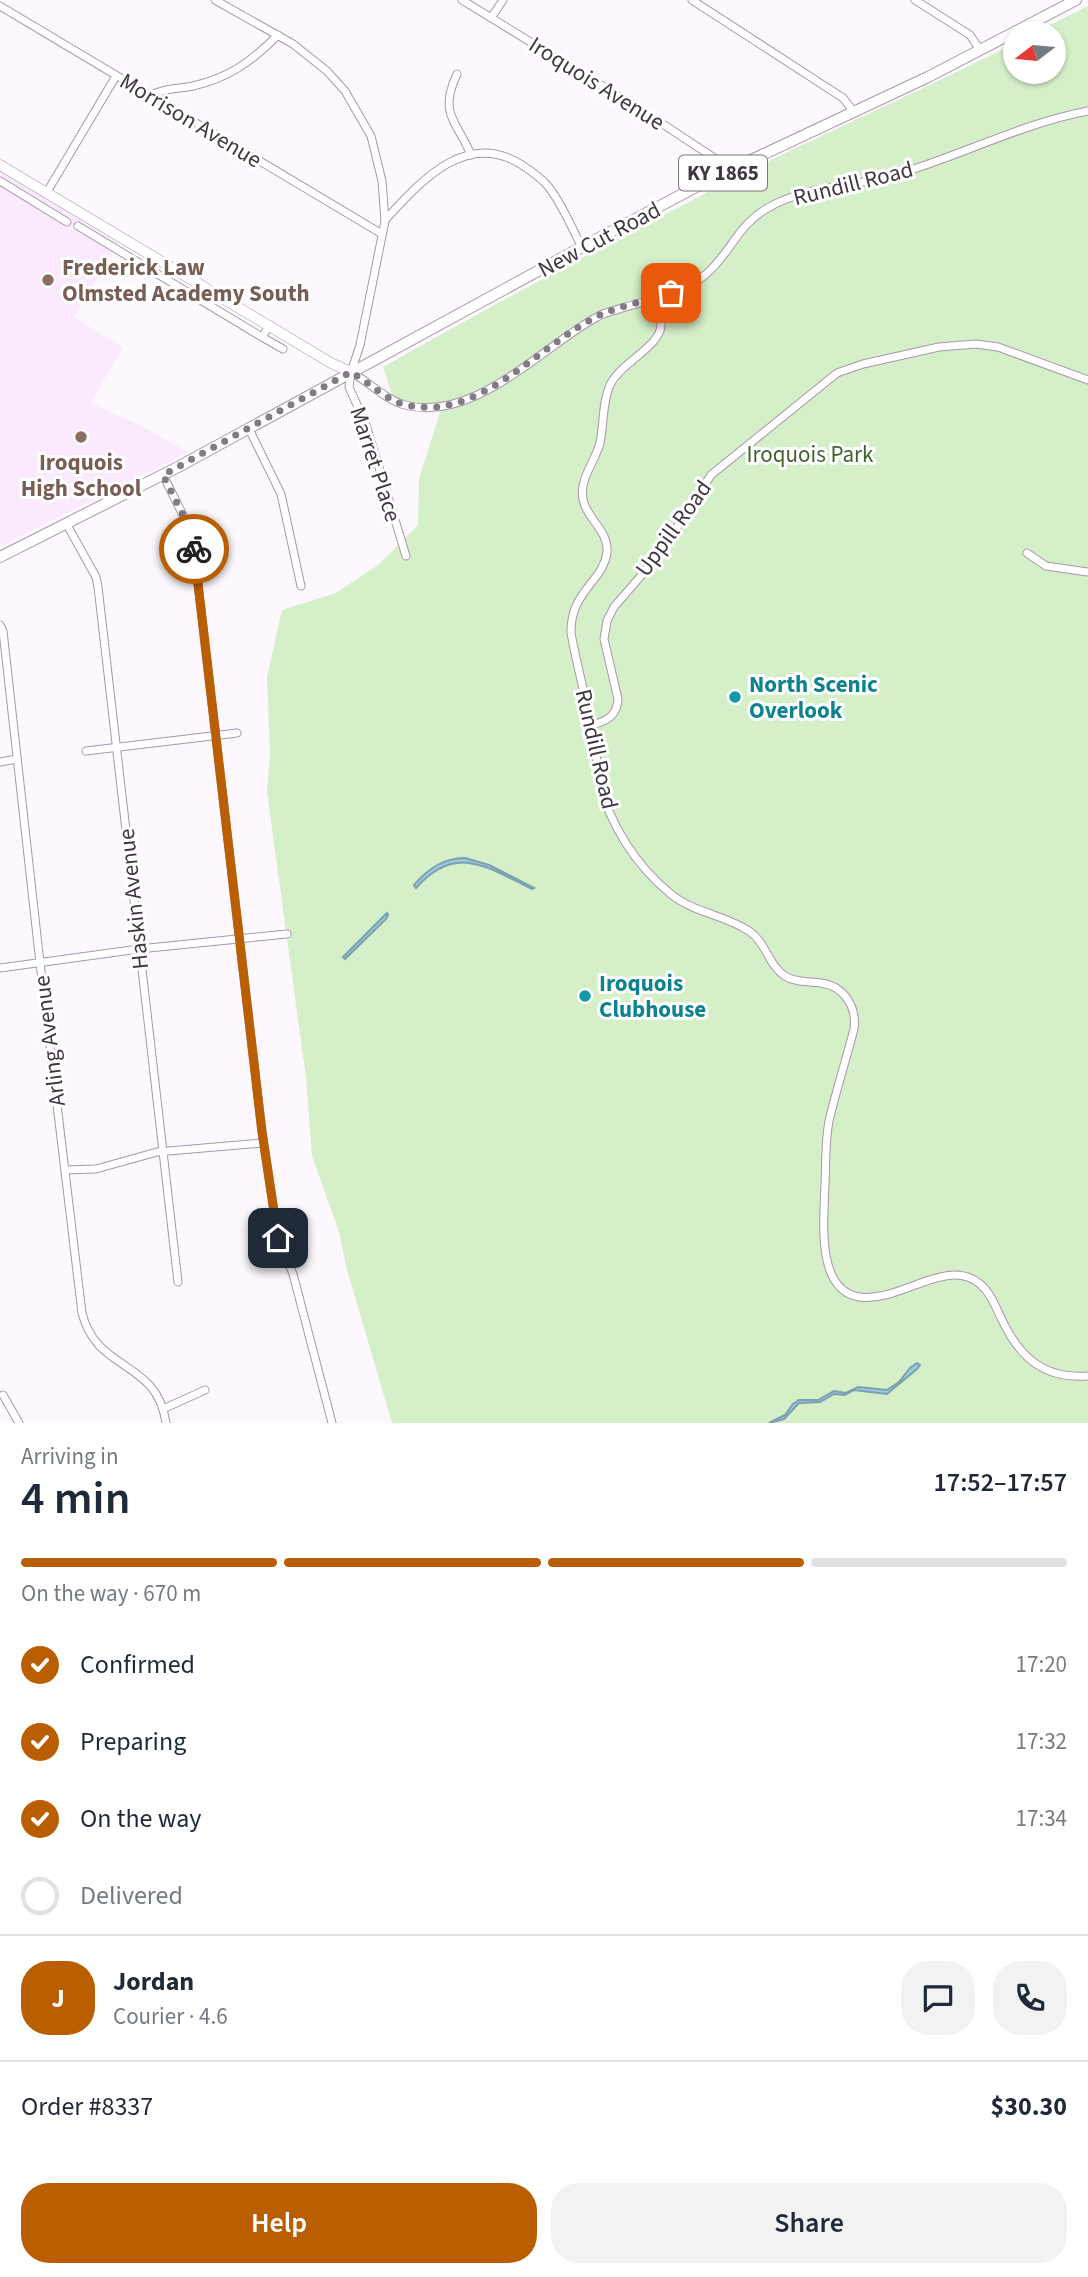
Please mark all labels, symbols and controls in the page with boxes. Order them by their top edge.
north arrow [1003,21,1066,84]
map controls [1003,21,1066,84]
street label: Iroquois Avenue [522,28,671,138]
street label: Morrison Avenue [113,65,268,176]
street label: Rundill Road [790,153,916,214]
road number: KY 1865 [679,156,767,190]
street label: New Cut Road [532,193,666,286]
place label: Frederick Law Olmsted Academy South [62,251,310,310]
pin [641,263,701,323]
marker: Frederick Law Olmsted Academy South [40,272,56,288]
icon: bag [652,274,690,312]
street label: Marret Place [341,402,410,526]
marker: Iroquois High School [73,429,89,445]
park label: Iroquois Park [747,438,874,471]
place label: Iroquois High School [21,446,142,505]
street label: Uppill Road [627,473,720,583]
courier [159,514,229,584]
icon: bike [175,530,213,568]
place label: North Scenic Overlook [749,668,878,727]
street label: Rundill Road [567,686,626,812]
marker: North Scenic Overlook [727,689,743,705]
street label: Haskin Avenue [110,827,157,971]
place label: Iroquois Clubhouse [599,967,706,1026]
street label: Arling Avenue [25,974,74,1108]
marker: Iroquois Clubhouse [577,988,593,1004]
pin [248,1208,308,1268]
icon: home [259,1219,297,1257]
text: Arriving in [21,1440,119,1473]
text: 17:52–17:57 [934,1464,1067,1501]
text: 4 min [21,1466,130,1531]
text: On the way · 670 m [21,1577,201,1610]
icon: check [21,1646,59,1684]
text: Confirmed [80,1646,195,1683]
text: 17:20 [1016,1648,1067,1681]
icon: check [21,1723,59,1761]
text: Preparing [80,1723,186,1760]
text: 17:32 [1016,1725,1067,1758]
icon: check [21,1800,59,1838]
text: On the way [80,1800,201,1837]
text: 17:34 [1016,1802,1067,1835]
text: Delivered [80,1877,183,1914]
button: chat [901,1961,975,2035]
button: phone [993,1961,1067,2035]
text: Jordan [113,1963,194,2000]
text: J [51,1980,65,2017]
text: Courier · 4.6 [113,2000,228,2033]
text: Order #8337 [21,2088,153,2125]
text: $30.30 [991,2088,1067,2125]
button: Help [21,2183,537,2263]
button: Share [551,2183,1067,2263]

